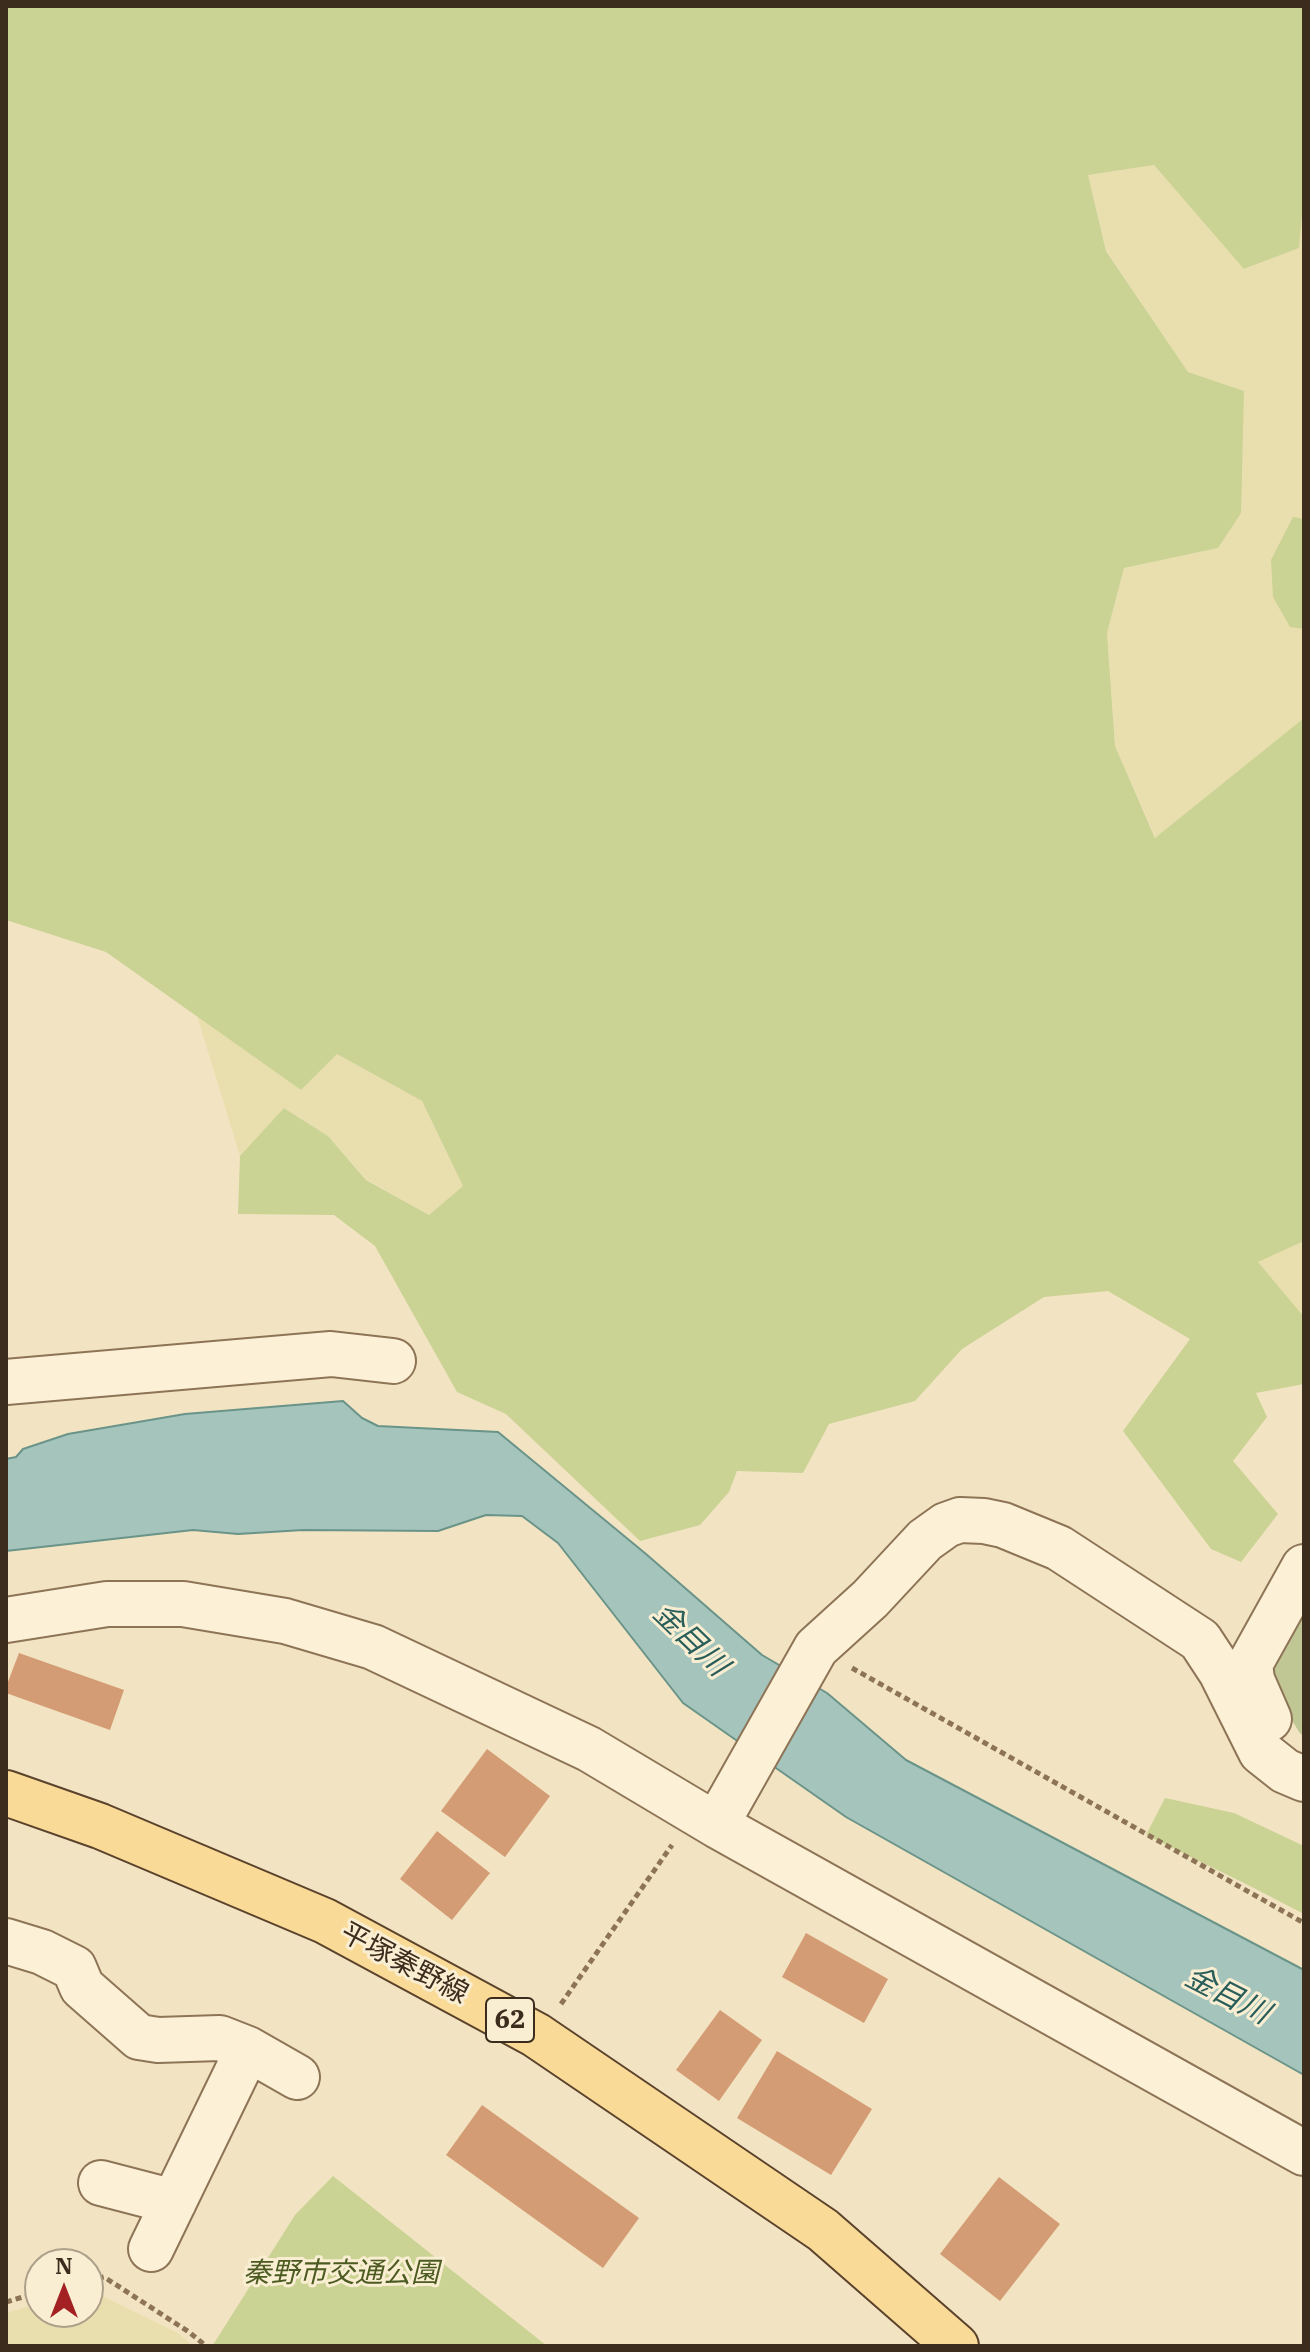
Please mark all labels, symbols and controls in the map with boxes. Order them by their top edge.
water label: 金目川 [645,1596,735,1684]
street label: 平塚秦野線 [334,1916,474,2012]
water label: 金目川 [1179,1960,1275,2032]
road number: 62 [486,1998,534,2042]
north arrow [24,2248,104,2328]
text: N [55,2251,73,2280]
park label: 秦野市交通公園 [243,2257,439,2291]

